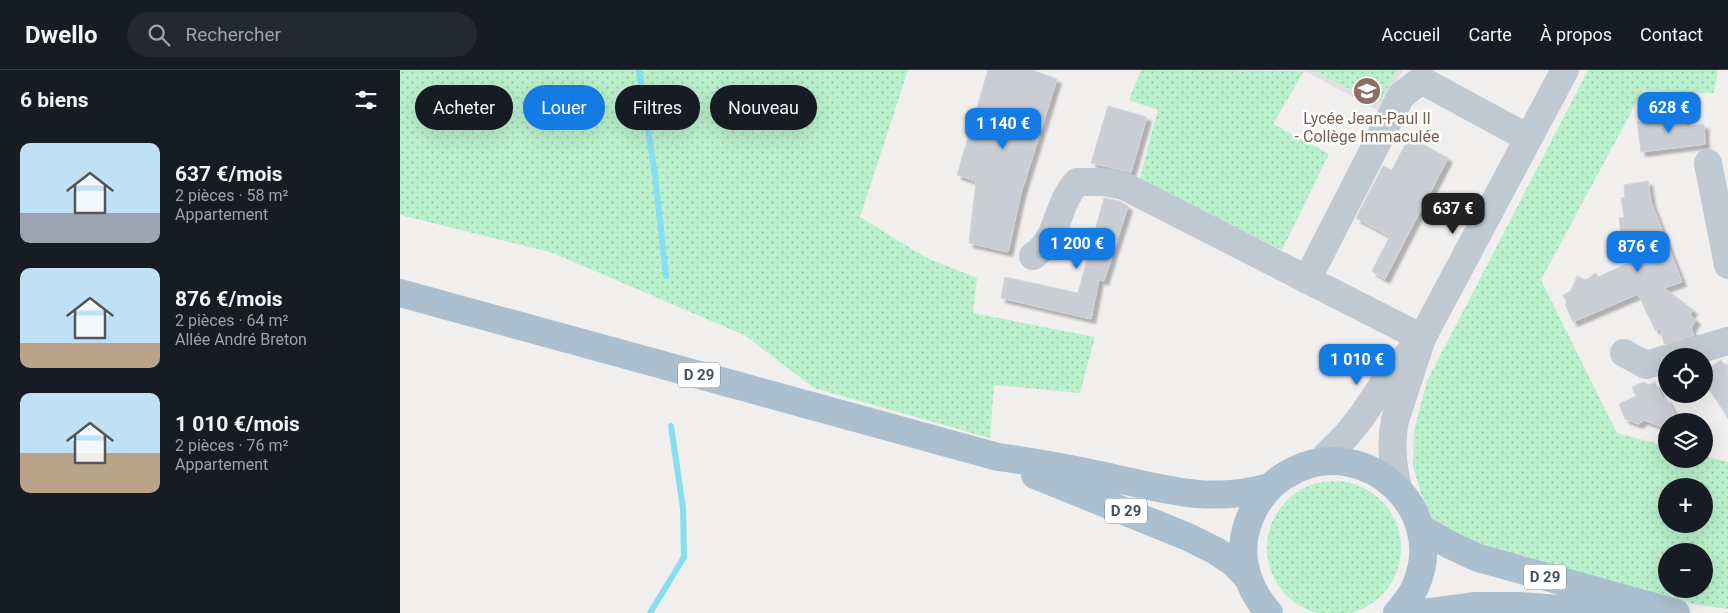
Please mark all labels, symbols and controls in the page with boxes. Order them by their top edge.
search box [127,12,477,57]
text: Dwello [25,21,97,49]
icon: search [145,21,173,49]
text: Rechercher [185,23,281,46]
text: Accueil [1382,24,1440,45]
text: Carte [1468,24,1512,45]
text: À propos [1540,24,1612,45]
text: Contact [1640,24,1703,45]
school or university icon: Lycée Jean-Paul II - Collège Immaculée [1352,76,1382,106]
chip: Acheter [415,85,513,130]
chip: Louer [523,85,605,130]
chip: Filtres [615,85,700,130]
chip: Nouveau [710,85,817,130]
icon: filters [352,86,380,114]
text: 6 biens [20,88,89,112]
pin: 628 € [1634,92,1704,134]
text: 628 € [1649,98,1689,117]
pin: 1 140 € [957,108,1049,150]
place label: Lycée Jean-Paul II - Collège Immaculée [1295,109,1439,146]
text: 1 140 € [976,114,1030,133]
text: 637 €/mois [175,162,283,186]
icon: home [60,163,120,223]
text: 2 pièces · 58 m² [175,186,288,205]
pin: 637 € [1418,192,1488,235]
text: 637 € [1433,199,1473,218]
text: Appartement [175,205,268,224]
pin: 1 200 € [1031,228,1123,270]
pin: 876 € [1603,230,1673,273]
text: 1 200 € [1050,234,1104,253]
text: 876 € [1618,237,1658,256]
text: 876 €/mois [175,287,283,311]
icon: home [60,288,120,348]
text: 2 pièces · 64 m² [175,311,288,330]
text: Allée André Breton [175,330,307,349]
pin: 1 010 € [1311,344,1403,386]
map controls [1658,348,1713,598]
button: locate [1658,348,1713,403]
text: 1 010 € [1330,350,1384,369]
road number: D 29 [678,362,720,388]
text: 1 010 €/mois [175,412,300,436]
icon: home [60,413,120,473]
button: layers [1658,413,1713,468]
text: 2 pièces · 76 m² [175,436,288,455]
text: Appartement [175,455,268,474]
button: + [1658,478,1713,533]
road number: D 29 [1105,498,1147,524]
button: − [1658,543,1713,598]
road number: D 29 [1524,564,1566,590]

